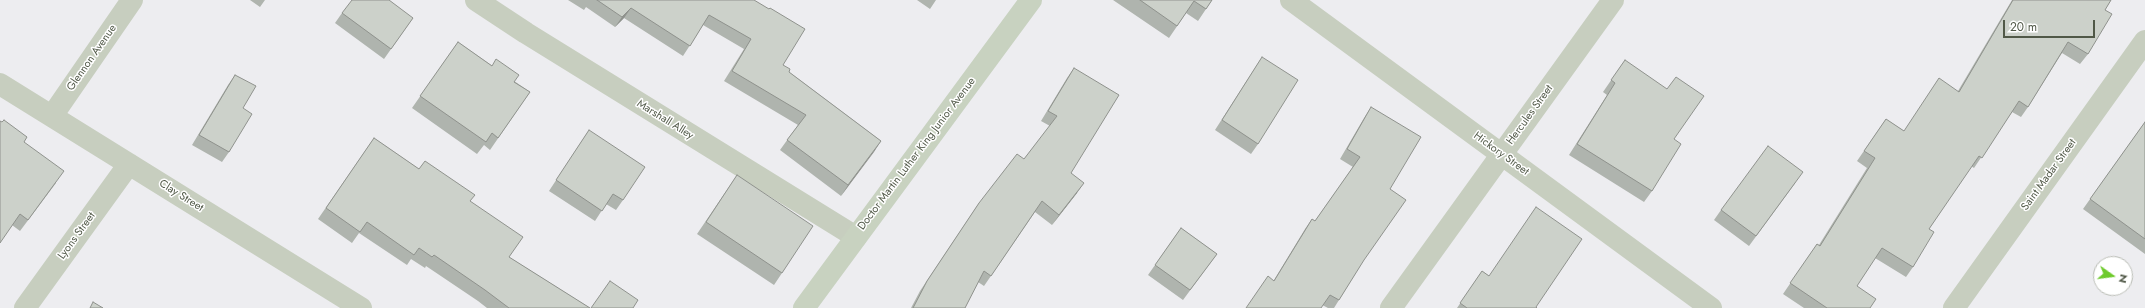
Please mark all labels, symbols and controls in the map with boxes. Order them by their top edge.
scale bar [2005,12,2097,38]
text: 20 m [2010,18,2037,36]
street label: Glennon Avenue [64,22,120,94]
street label: Doctor Martin Luther King Junior Avenue [855,75,979,233]
street label: Hercules Street [1504,83,1556,147]
street label: Marshall Alley [634,97,696,143]
street label: Hickory Street [1471,130,1531,178]
street label: Saint Madar Street [2019,137,2079,213]
street label: Clay Street [156,177,206,215]
street label: Lyons Street [56,210,98,262]
north arrow [2093,256,2133,296]
text: N [2115,272,2132,285]

